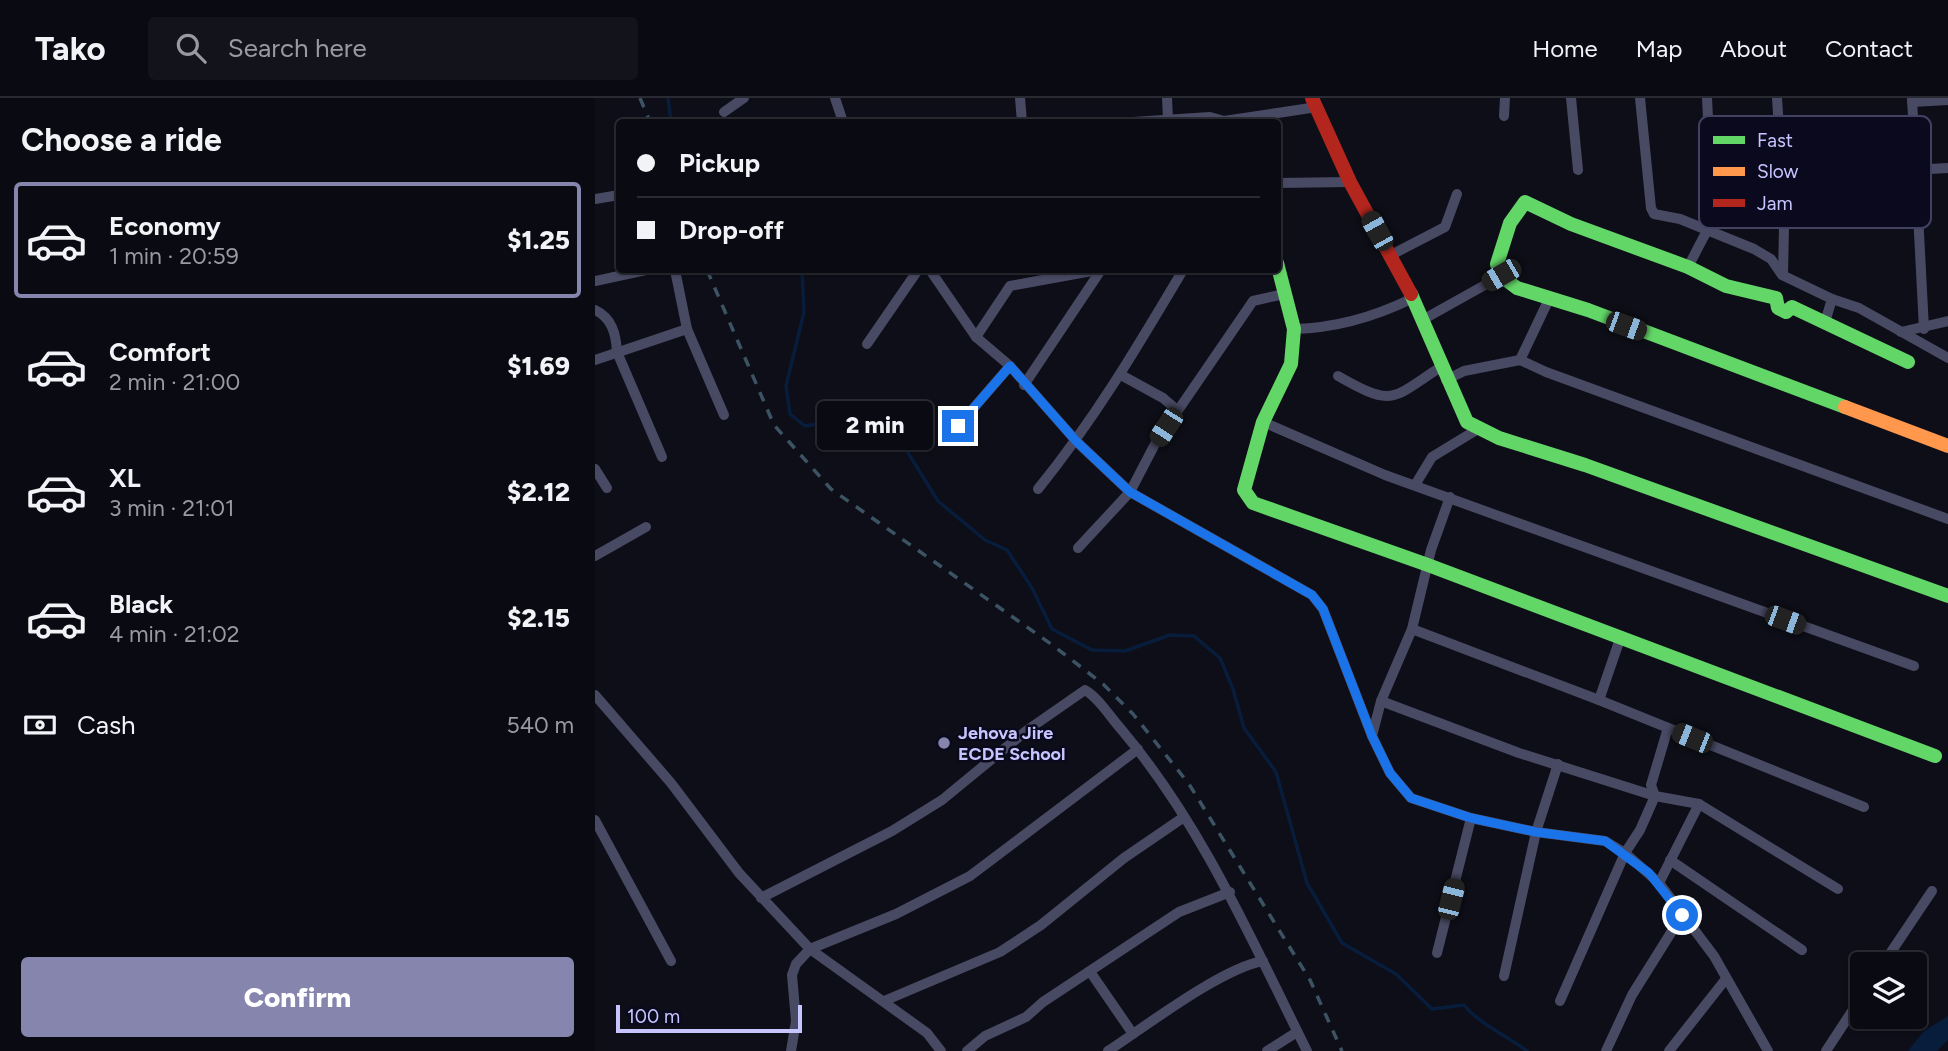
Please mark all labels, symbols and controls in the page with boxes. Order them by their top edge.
search box [148,17,638,80]
text: Tako [35,29,106,68]
icon: search [172,29,210,67]
text: Search here [228,32,367,64]
text: Home [1532,34,1598,63]
text: Map [1636,34,1682,63]
text: About [1720,34,1787,63]
text: Contact [1825,34,1913,63]
legend [1699,116,1931,228]
text: Choose a ride [21,121,222,159]
text: Fast [1757,129,1793,152]
text: Pickup [679,147,760,179]
text: Slow [1757,160,1799,183]
text: Jam [1757,192,1793,215]
car [1358,208,1397,254]
icon: car [25,209,88,272]
text: Economy [109,210,221,242]
text: Drop-off [679,214,784,246]
text: $1.25 [507,224,570,256]
text: 1 min · 20:59 [109,242,239,270]
car [1478,255,1525,295]
car [1603,309,1650,343]
icon: car [25,335,88,398]
text: Comfort [109,336,211,368]
text: $1.69 [507,350,570,382]
text: 2 min · 21:00 [109,368,240,396]
callout: 2 min [818,402,933,450]
car [1146,404,1187,450]
route end [942,410,974,442]
text: 2 min [846,411,904,439]
icon: car [25,461,88,524]
text: XL [109,462,141,494]
text: $2.12 [507,476,570,508]
text: 3 min · 21:01 [109,494,235,522]
icon: car [25,587,88,650]
text: Black [109,588,173,620]
text: $2.15 [507,602,570,634]
car [1762,603,1809,637]
text: 4 min · 21:02 [109,620,240,648]
icon: cash [21,706,59,744]
text: Cash [77,709,136,741]
text: 540 m [506,711,574,739]
car [1669,720,1716,756]
place label: Jehova Jire ECDE School [958,722,1066,765]
marker: Jehova Jire ECDE School [936,735,952,751]
car [1436,876,1467,922]
route start [1666,899,1698,931]
map controls [1850,952,1927,1029]
button: layers [1850,952,1927,1029]
button: Confirm [21,957,574,1037]
scale bar [616,1002,801,1034]
text: 100 m [627,1005,680,1028]

